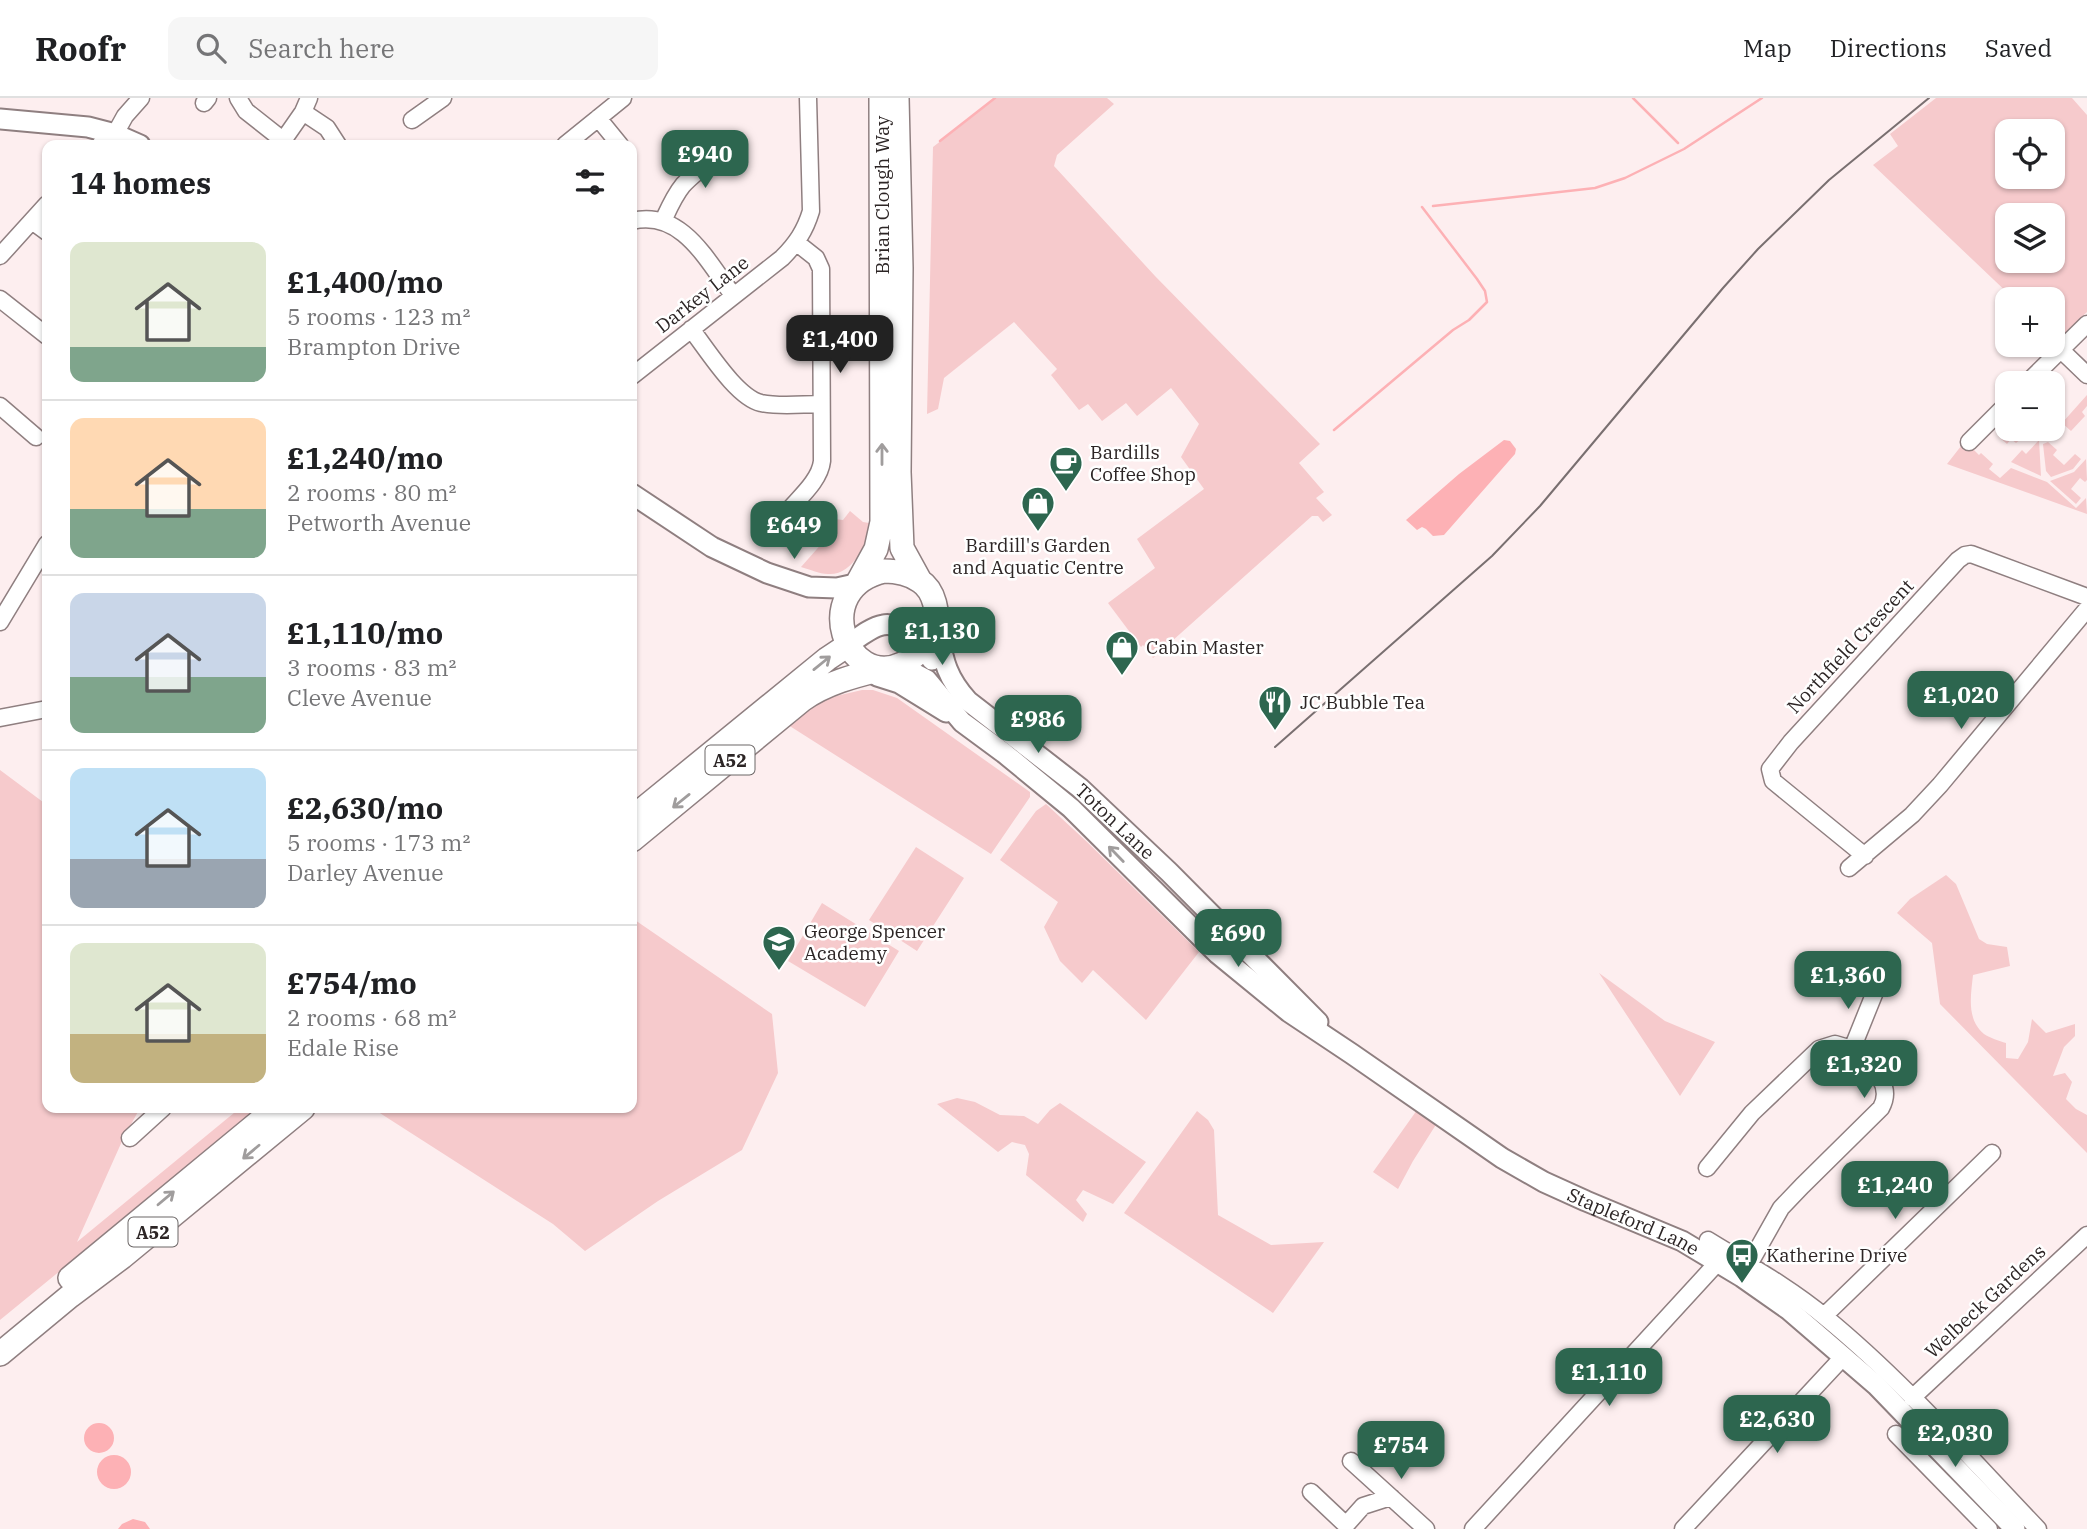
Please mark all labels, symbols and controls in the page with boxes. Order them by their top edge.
search box [168,17,658,80]
text: Roofr [35,27,126,70]
icon: search [192,29,230,67]
text: Search here [248,31,395,65]
text: Map [1743,32,1792,64]
text: Directions [1830,32,1947,64]
text: Saved [1985,32,2052,64]
street label: Brian Clough Way [870,115,894,274]
map controls [1995,119,2065,441]
button: locate [1995,119,2065,189]
pin: £940 [664,130,746,190]
text: £940 [677,138,733,168]
text: 14 homes [70,163,211,202]
icon: filters [571,163,609,201]
button: layers [1995,203,2065,273]
street label: Darkey Lane [651,250,753,338]
text: £1,400/mo [287,262,443,301]
icon: home [126,270,210,354]
button: + [1995,287,2065,357]
text: 5 rooms · 123 m² [287,301,470,331]
pin: £1,400 [783,316,897,375]
text: £1,400 [802,323,878,353]
text: Brampton Drive [287,331,460,361]
button: − [1995,371,2065,441]
text: £1,240/mo [287,438,443,477]
place label: Bardills Coffee Shop [1090,440,1196,486]
one-way arrow [875,442,889,465]
cafe icon: Bardills Coffee Shop [1047,444,1085,493]
icon: home [126,446,210,530]
text: 2 rooms · 80 m² [287,477,457,507]
shop icon: Bardill's Garden and Aquatic Centre [1019,484,1057,533]
pin: £649 [753,502,835,561]
text: Petworth Avenue [287,507,471,537]
text: £649 [766,509,822,539]
place label: Bardill's Garden and Aquatic Centre [952,533,1124,579]
street label: Northfield Crescent [1782,574,1919,718]
pin: £1,130 [885,608,999,667]
text: £1,110/mo [287,613,443,652]
text: £1,130 [904,615,980,645]
icon: home [126,621,210,705]
shop icon: Cabin Master [1103,628,1141,677]
place label: Cabin Master [1146,635,1264,659]
text: 3 rooms · 83 m² [287,652,457,682]
one-way arrow [813,656,831,671]
pin: £1,020 [1904,672,2018,731]
text: £1,020 [1923,679,1999,709]
text: Cleve Avenue [287,682,432,712]
restaurant icon: JC Bubble Tea [1256,683,1294,732]
place label: JC Bubble Tea [1300,690,1425,714]
pin: £986 [997,696,1079,755]
text: £986 [1010,703,1066,733]
road number: A52 [706,746,754,774]
street label: Toton Lane [1071,778,1160,864]
text: £2,630/mo [287,788,443,827]
one-way arrow [672,793,690,809]
icon: home [126,796,210,880]
text: 5 rooms · 173 m² [287,827,470,857]
one-way arrow [1108,845,1125,862]
text: Darley Avenue [287,857,444,887]
pin: £690 [1197,910,1279,969]
text: £690 [1210,917,1266,947]
place label: George Spencer Academy [804,919,946,965]
school or university icon: George Spencer Academy [760,923,798,972]
pin: £1,360 [1791,951,1905,1011]
text: £1,360 [1810,959,1886,989]
text: £754/mo [287,963,417,1002]
icon: home [126,971,210,1055]
text: 2 rooms · 68 m² [287,1002,457,1032]
text: Edale Rise [287,1032,399,1062]
pin: £1,320 [1807,1040,1921,1100]
text: £1,320 [1826,1048,1902,1078]
one-way arrow [242,1143,260,1159]
pin: £1,240 [1838,1162,1952,1221]
text: £1,240 [1857,1169,1933,1199]
street label: Stapleford Lane [1564,1182,1704,1261]
one-way arrow [156,1191,174,1206]
road number: A52 [128,1218,178,1246]
bus stop icon: Katherine Drive [1723,1236,1761,1285]
street label: Welbeck Gardens [1920,1239,2050,1363]
place label: Katherine Drive [1766,1243,1907,1267]
pin: £1,110 [1552,1348,1666,1408]
text: £1,110 [1571,1356,1647,1386]
pin: £2,630 [1720,1396,1834,1455]
text: £2,630 [1739,1403,1815,1433]
pin: £2,030 [1898,1410,2012,1469]
text: £2,030 [1917,1417,1993,1447]
pin: £754 [1360,1422,1442,1481]
text: £754 [1373,1429,1429,1459]

